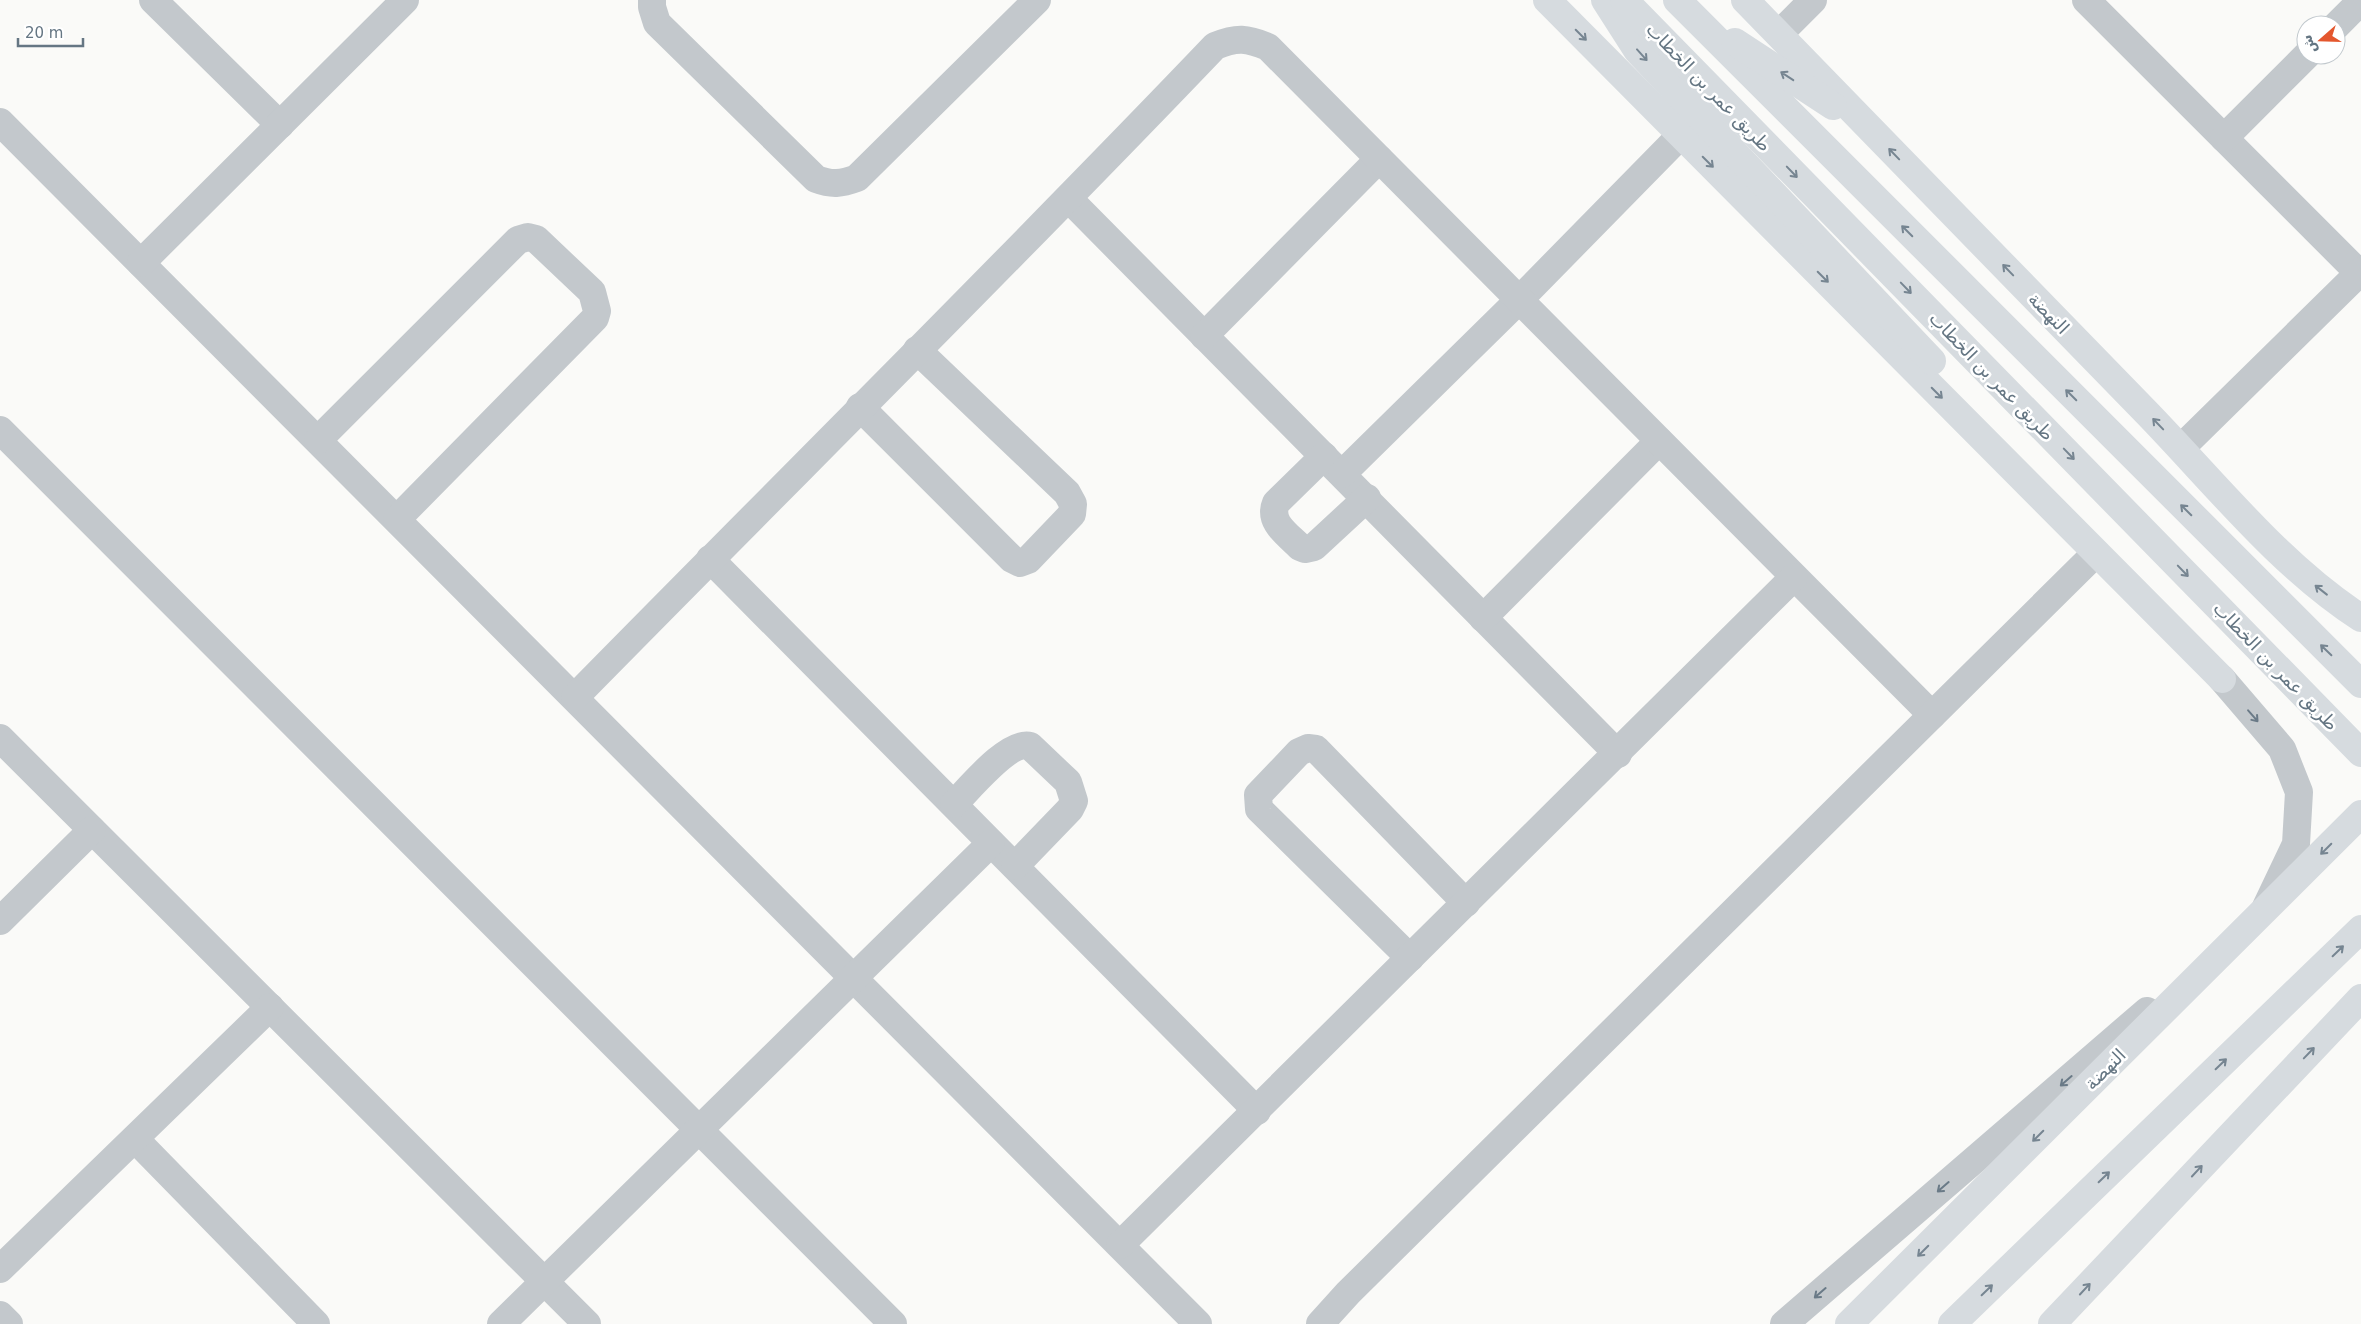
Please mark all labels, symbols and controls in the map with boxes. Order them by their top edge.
scale bar [18,15,82,47]
north arrow [2296,15,2346,65]
street label: طريق عمر بن الخطاب [1641,18,1776,156]
text: 20 m [25,24,63,42]
one-way arrow [1575,28,1587,41]
text: ش [2298,33,2320,56]
one-way arrow [1636,48,1648,61]
one-way arrow [1780,71,1794,81]
one-way arrow [1888,148,1900,160]
one-way arrow [1702,156,1714,168]
one-way arrow [1786,166,1798,178]
one-way arrow [1901,224,1913,237]
one-way arrow [2002,264,2014,277]
one-way arrow [1817,271,1829,284]
one-way arrow [1900,282,1912,295]
street label: النهضة [2024,288,2074,339]
street label: طريق عمر بن الخطاب [1924,307,2059,445]
one-way arrow [1931,386,1943,398]
one-way arrow [2065,389,2077,401]
one-way arrow [2152,418,2164,431]
one-way arrow [2063,448,2075,461]
one-way arrow [2180,504,2192,516]
one-way arrow [2176,564,2188,576]
one-way arrow [2315,584,2328,595]
street label: طريق عمر بن الخطاب [2208,597,2343,735]
one-way arrow [2320,644,2332,656]
one-way arrow [2247,709,2259,722]
one-way arrow [2320,843,2333,855]
one-way arrow [2332,945,2344,958]
street label: النهضة [2080,1044,2131,1095]
one-way arrow [2302,1047,2314,1059]
one-way arrow [2215,1058,2228,1070]
one-way arrow [2060,1075,2073,1087]
one-way arrow [2032,1130,2044,1142]
one-way arrow [2191,1164,2203,1177]
one-way arrow [2098,1171,2111,1183]
one-way arrow [1937,1181,1950,1192]
one-way arrow [1916,1245,1929,1257]
one-way arrow [2079,1282,2091,1295]
one-way arrow [1981,1284,1994,1296]
one-way arrow [1814,1287,1827,1298]

